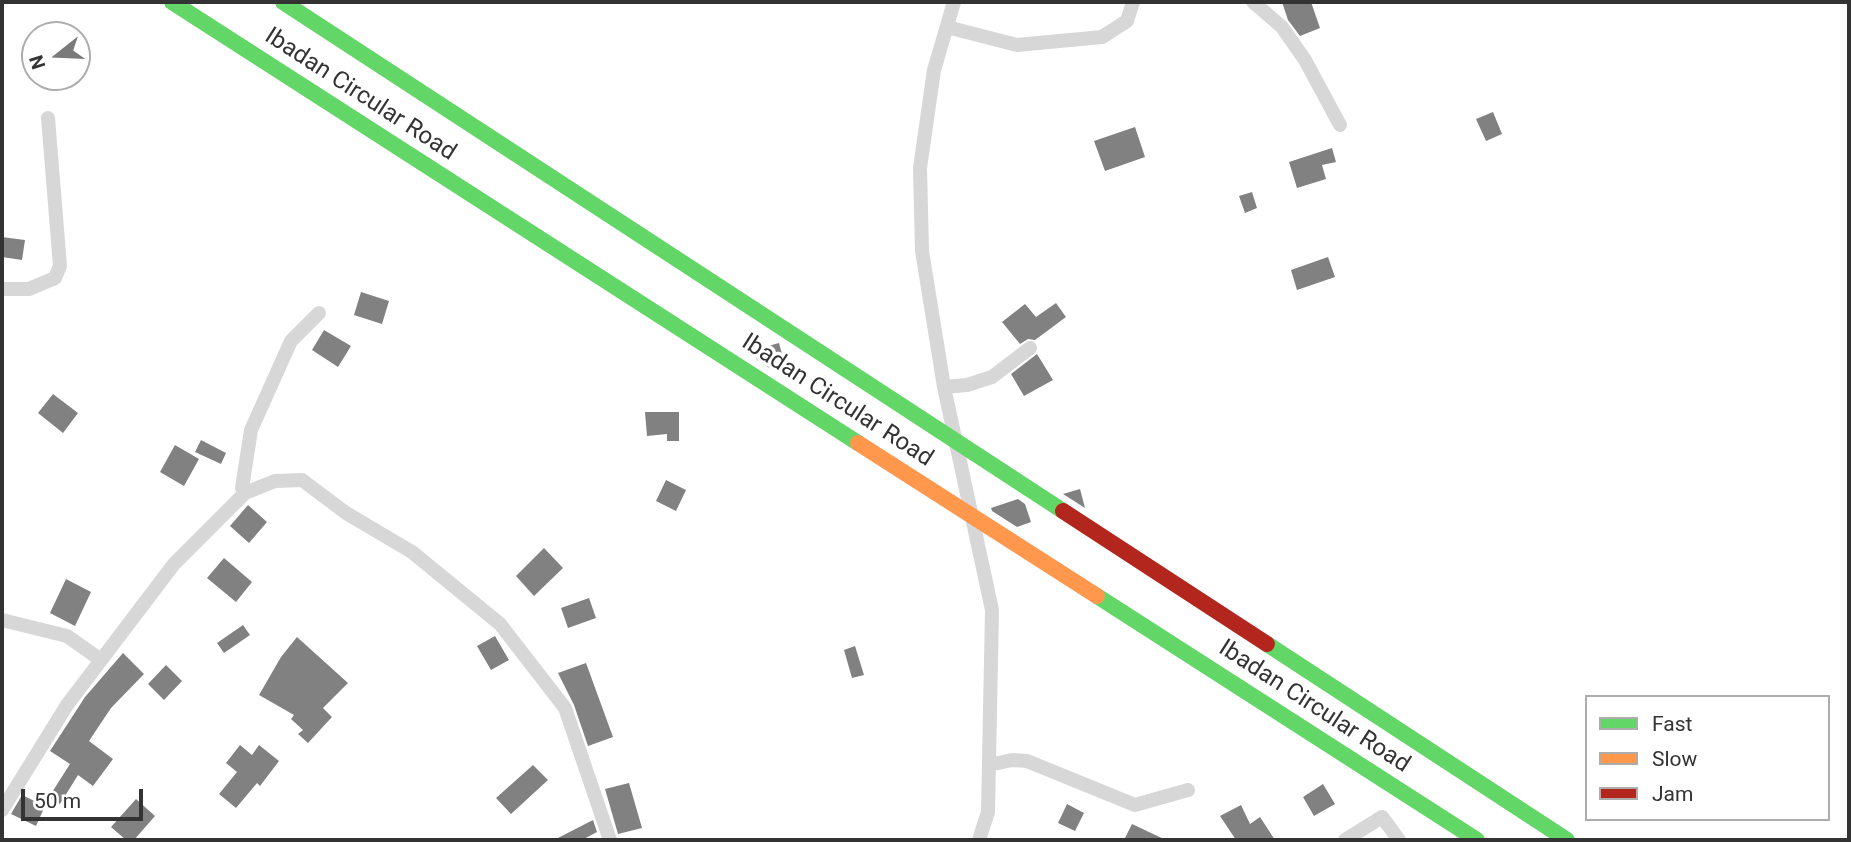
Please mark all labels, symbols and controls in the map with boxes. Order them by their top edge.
north arrow [21,21,91,91]
street label: Ibadan Circular Road [259,22,461,168]
text: N [24,52,50,72]
street label: Ibadan Circular Road [736,328,938,474]
street label: Ibadan Circular Road [1213,634,1415,780]
legend [1585,695,1830,821]
text: Fast [1652,712,1692,736]
text: Slow [1652,747,1697,771]
scale bar [24,776,147,820]
text: Jam [1652,782,1693,806]
text: 50 m [34,789,81,813]

